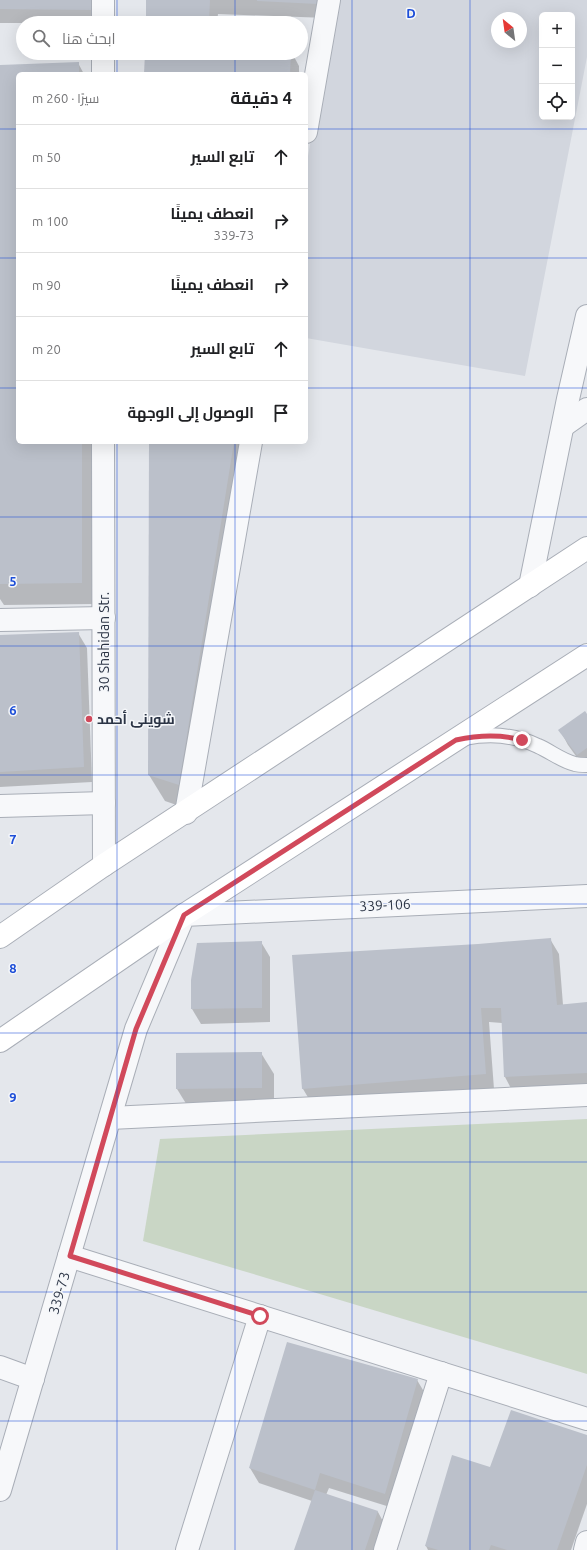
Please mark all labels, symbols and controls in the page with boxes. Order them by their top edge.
text: D [406,6,416,20]
north arrow [491,12,527,48]
map controls [539,12,575,120]
button: + [539,12,575,48]
search box [16,16,308,60]
icon: search [30,27,52,49]
text: ابحث هنا [62,30,116,47]
button: − [539,48,575,84]
button: locate [539,84,575,120]
text: 4 دقيقة [230,88,292,107]
text: سيرًا · 260 m [32,91,99,105]
icon: ahead [270,146,292,168]
text: تابع السير [191,148,254,165]
text: 50 m [32,150,61,164]
text: انعطف يمينًا [170,205,254,222]
icon: right [270,210,292,232]
text: 100 m [32,214,68,228]
text: 339-73 [214,228,254,242]
icon: right [270,274,292,296]
text: انعطف يمينًا [170,276,254,293]
text: 90 m [32,278,61,292]
icon: ahead [270,338,292,360]
text: تابع السير [191,340,254,357]
text: 20 m [32,342,61,356]
icon: arrive [270,402,292,424]
text: الوصول إلى الوجهة [127,404,254,421]
text: 5 [9,574,17,588]
street label: 30 Shahidan Str. [96,592,112,692]
text: 6 [9,703,17,717]
place label: شوینی أحمد [97,710,175,728]
marker: شوینی أحمد [84,714,94,724]
route end [513,731,531,749]
text: 7 [9,832,17,846]
street label: 339-106 [359,896,411,914]
text: 8 [9,961,17,975]
text: 9 [9,1090,17,1104]
street label: 339-73 [45,1270,73,1316]
route start [251,1307,269,1325]

